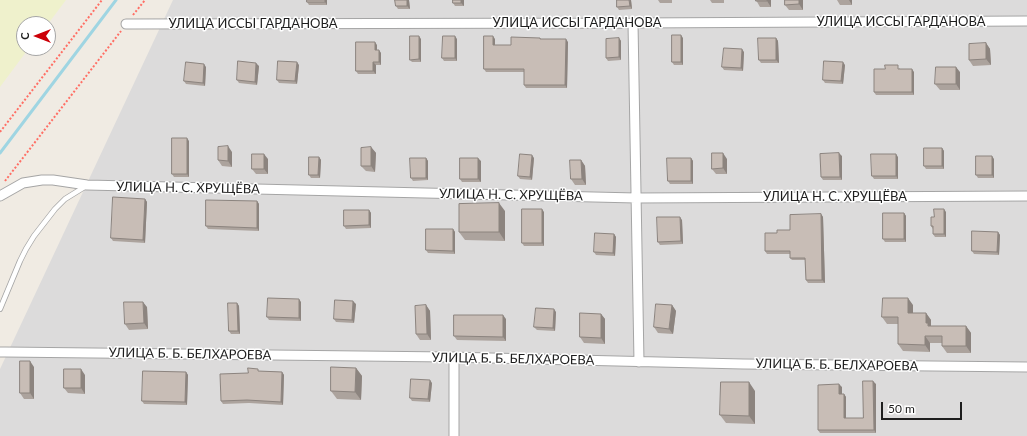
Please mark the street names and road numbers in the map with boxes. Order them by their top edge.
street label: УЛИЦА ИССЫ ГАРДАНОВА [816,14,986,30]
street label: УЛИЦА ИССЫ ГАРДАНОВА [492,15,662,31]
street label: УЛИЦА ИССЫ ГАРДАНОВА [168,16,338,32]
street label: УЛИЦА Н. С. ХРУЩЁВА [116,179,260,197]
street label: УЛИЦА Н. С. ХРУЩЁВА [439,186,583,204]
street label: УЛИЦА Н. С. ХРУЩЁВА [763,189,907,205]
street label: УЛИЦА Б. Б. БЕЛХАРОЕВА [108,345,272,363]
street label: УЛИЦА Б. Б. БЕЛХАРОЕВА [431,350,595,368]
street label: УЛИЦА Б. Б. БЕЛХАРОЕВА [755,356,919,374]

